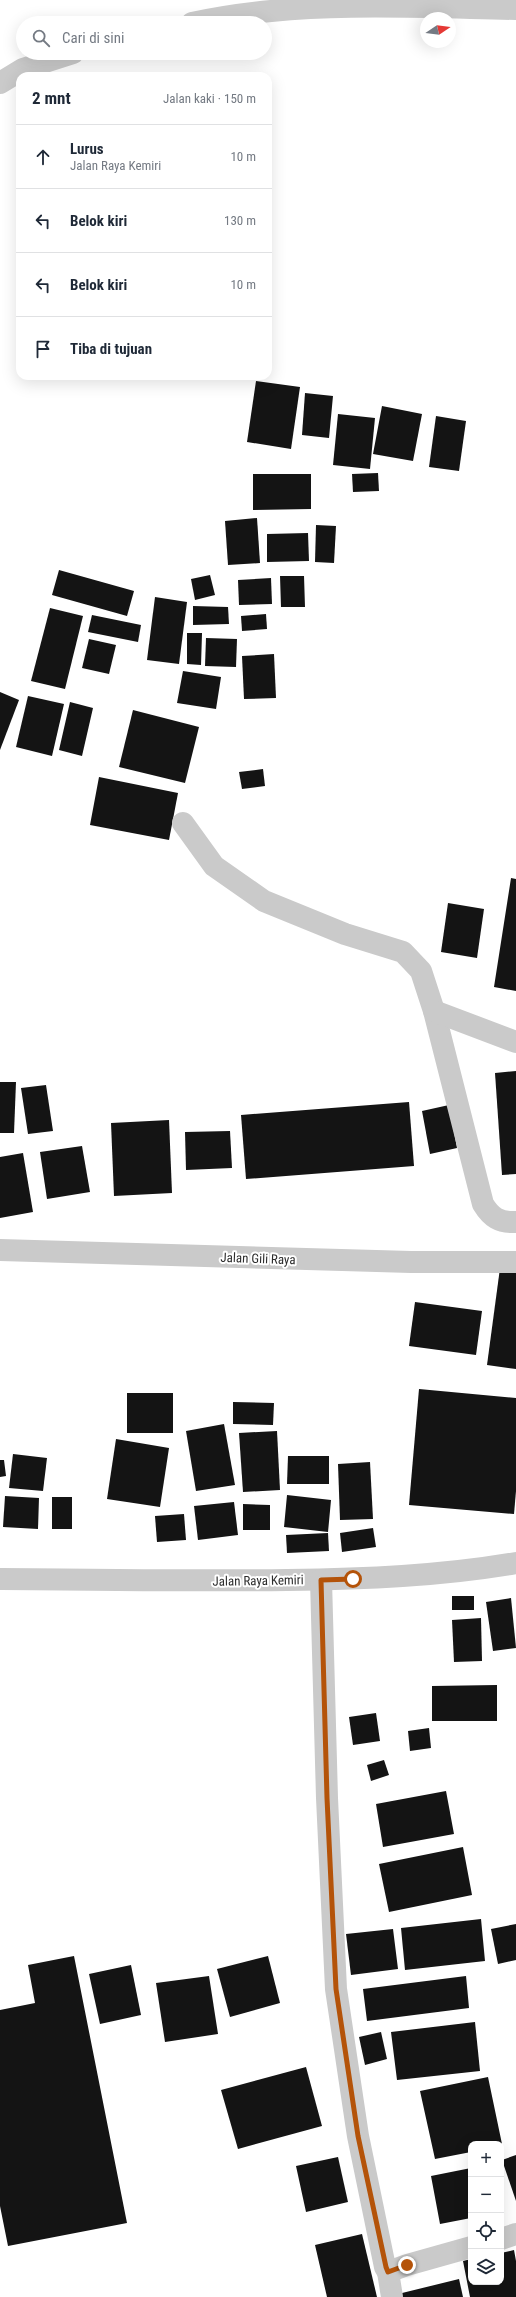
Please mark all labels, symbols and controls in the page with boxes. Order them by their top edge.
north arrow [420,12,456,48]
search box [16,16,272,60]
icon: search [30,27,52,49]
text: Cari di sini [62,29,124,47]
text: 2 mnt [32,88,71,108]
text: Jalan kaki · 150 m [163,91,256,106]
text: Lurus [70,140,104,158]
icon: ahead [32,146,54,168]
text: 10 m [230,149,256,164]
text: Jalan Raya Kemiri [70,158,161,173]
icon: left [32,210,54,232]
text: Belok kiri [70,212,127,230]
text: 130 m [224,213,256,228]
icon: left [32,274,54,296]
text: Belok kiri [70,276,127,294]
text: 10 m [230,277,256,292]
icon: arrive [32,338,54,360]
text: Tiba di tujuan [70,340,152,358]
street label: Jalan Gili Raya [220,1250,296,1267]
route start [344,1570,362,1588]
street label: Jalan Raya Kemiri [212,1572,304,1589]
map controls [468,2141,504,2285]
button: + [468,2141,504,2177]
button: − [468,2177,504,2213]
button: locate [468,2213,504,2249]
button: layers [468,2249,504,2285]
route end [398,2256,416,2274]

